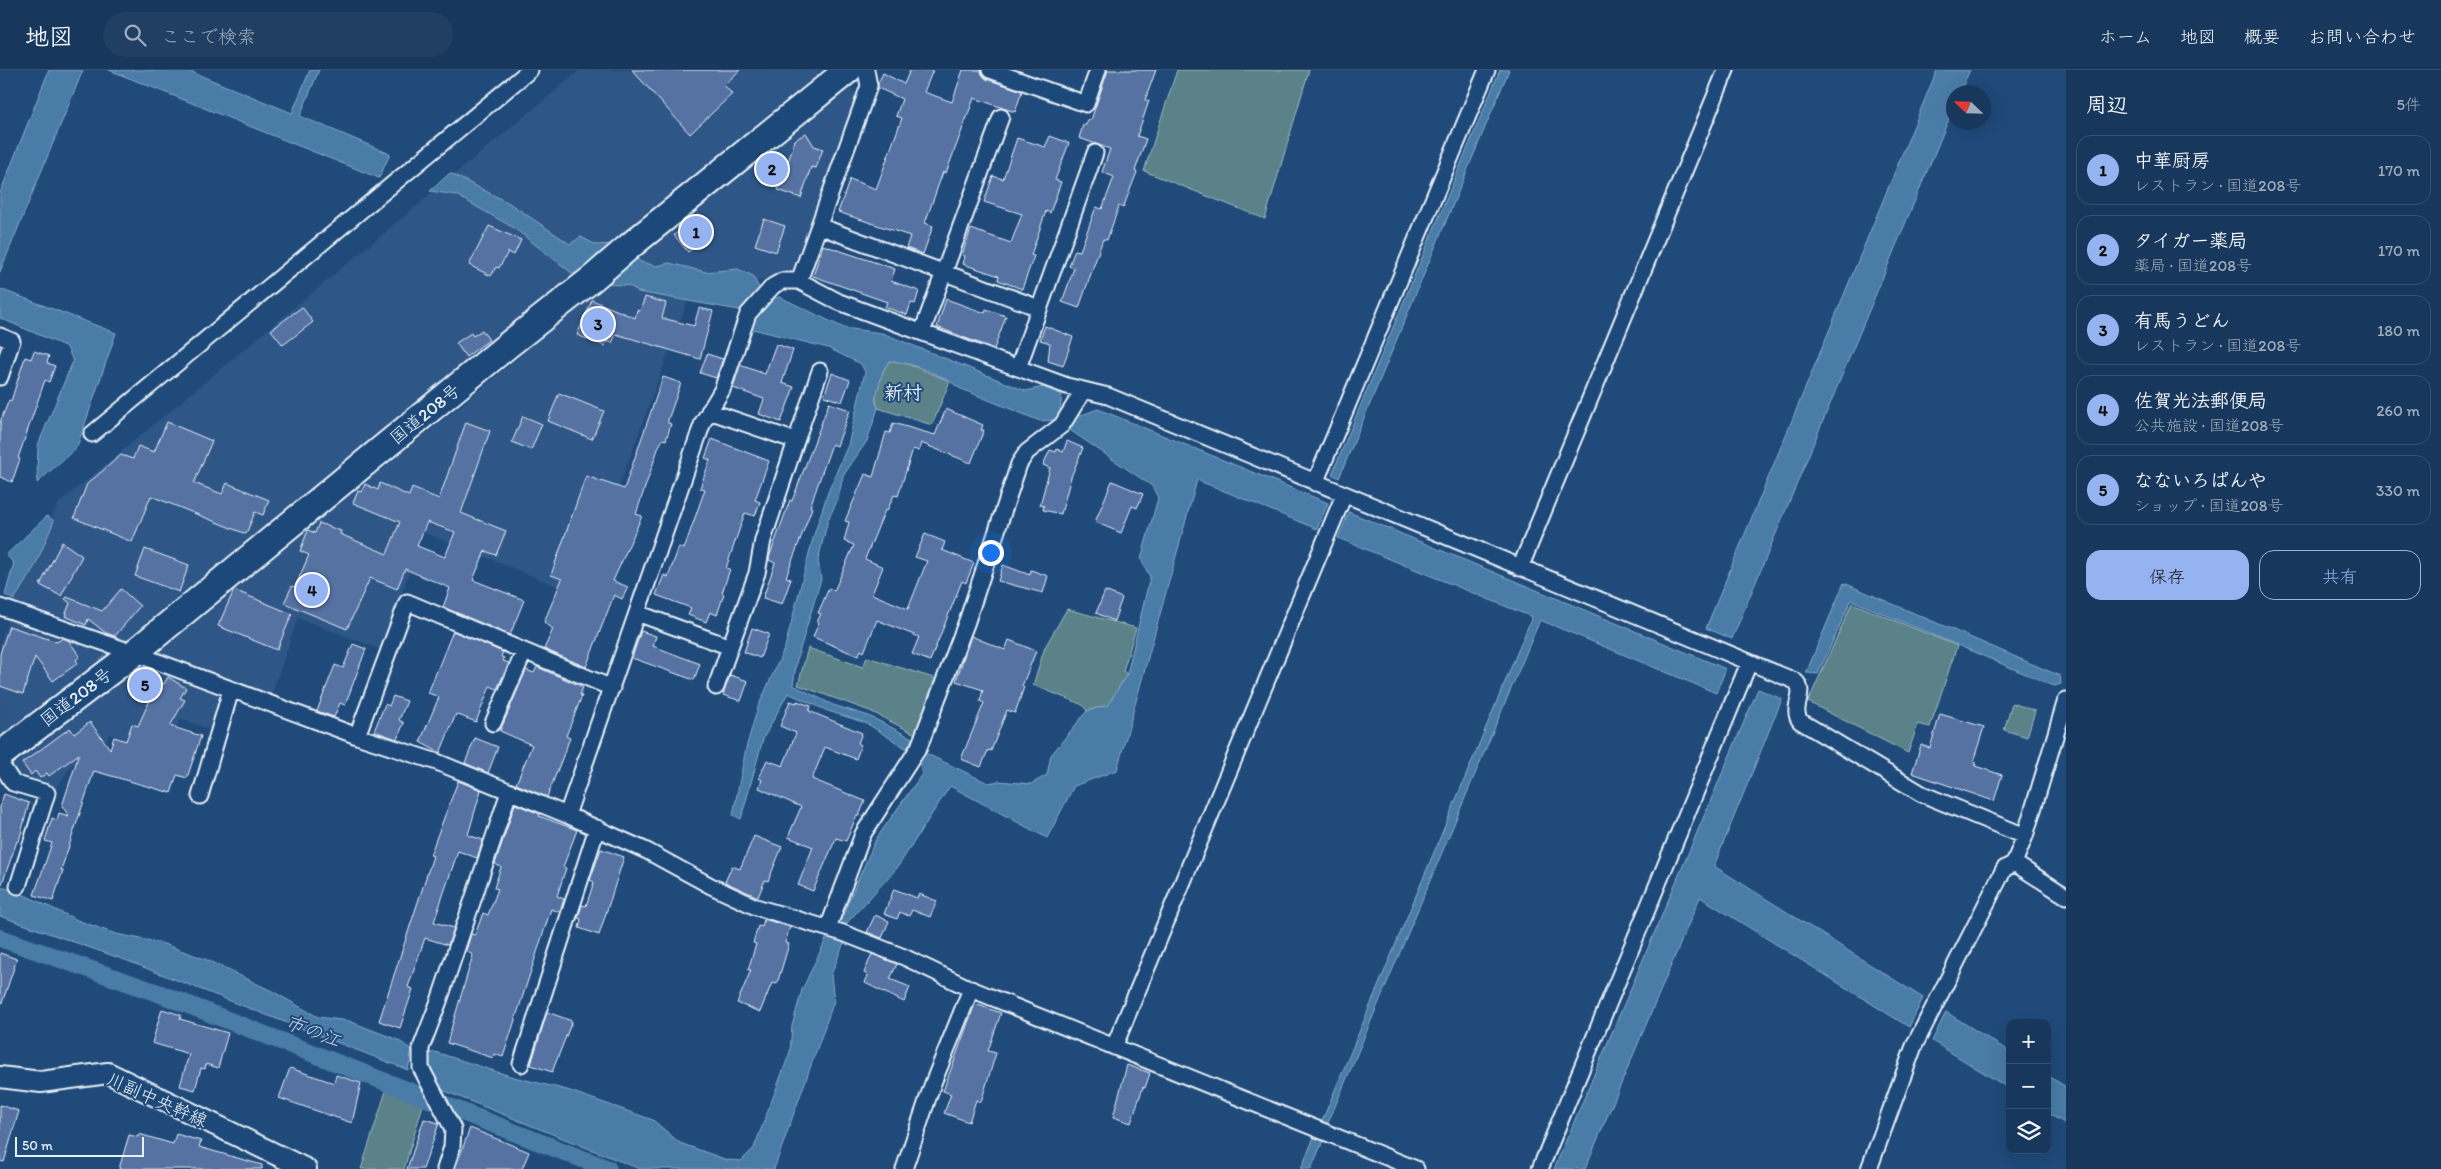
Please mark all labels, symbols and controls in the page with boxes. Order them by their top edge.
search box [103,12,453,57]
icon: search [121,21,149,49]
text: 地図 [25,22,73,51]
text: ここで検索 [161,25,256,48]
text: ホーム [2099,26,2152,48]
text: 地図 [2180,26,2216,48]
text: 概要 [2244,26,2280,48]
text: お問い合わせ [2308,26,2416,48]
north arrow [1946,85,1991,130]
text: 周辺 [2086,92,2128,117]
text: 5件 [2397,95,2421,114]
text: 中華厨房 [2134,149,2210,172]
pin: 2 [756,150,788,188]
text: 1 [2099,161,2107,180]
text: 170 m [2378,161,2420,180]
text: レストラン · 国道208号 [2134,176,2301,195]
pin: 1 [680,213,712,251]
text: タイガー薬局 [2134,229,2247,252]
text: 2 [2099,241,2107,260]
text: 170 m [2378,241,2420,260]
text: 薬局 · 国道208号 [2134,256,2252,275]
pin: 3 [582,305,614,343]
text: 有馬うどん [2134,309,2230,332]
text: 3 [2099,321,2107,340]
text: 180 m [2377,321,2420,340]
text: レストラン · 国道208号 [2134,336,2301,355]
street label: 国道208号 [385,379,465,449]
district label: 新村 [884,381,922,404]
text: 佐賀光法郵便局 [2134,389,2267,412]
text: 4 [2098,401,2108,420]
text: 260 m [2376,401,2420,420]
text: 公共施設 · 国道208号 [2134,416,2284,435]
text: なないろぱんや [2134,469,2267,492]
text: 5 [2099,481,2107,500]
text: 330 m [2376,481,2420,500]
text: ショップ · 国道208号 [2134,496,2283,515]
your location [978,540,1004,566]
button: 保存 [2086,550,2249,600]
button: 共有 [2259,550,2421,600]
pin: 4 [296,571,328,609]
street label: 国道208号 [36,663,116,731]
pin: 5 [129,666,161,704]
water label: 市の江 [282,1010,345,1052]
map controls [2006,1019,2051,1154]
button: + [2006,1019,2051,1064]
button: − [2006,1064,2051,1109]
street label: 川副中央幹線 [103,1068,211,1132]
button: layers [2006,1109,2051,1154]
scale bar [15,1134,144,1157]
text: 50 m [22,1137,53,1154]

